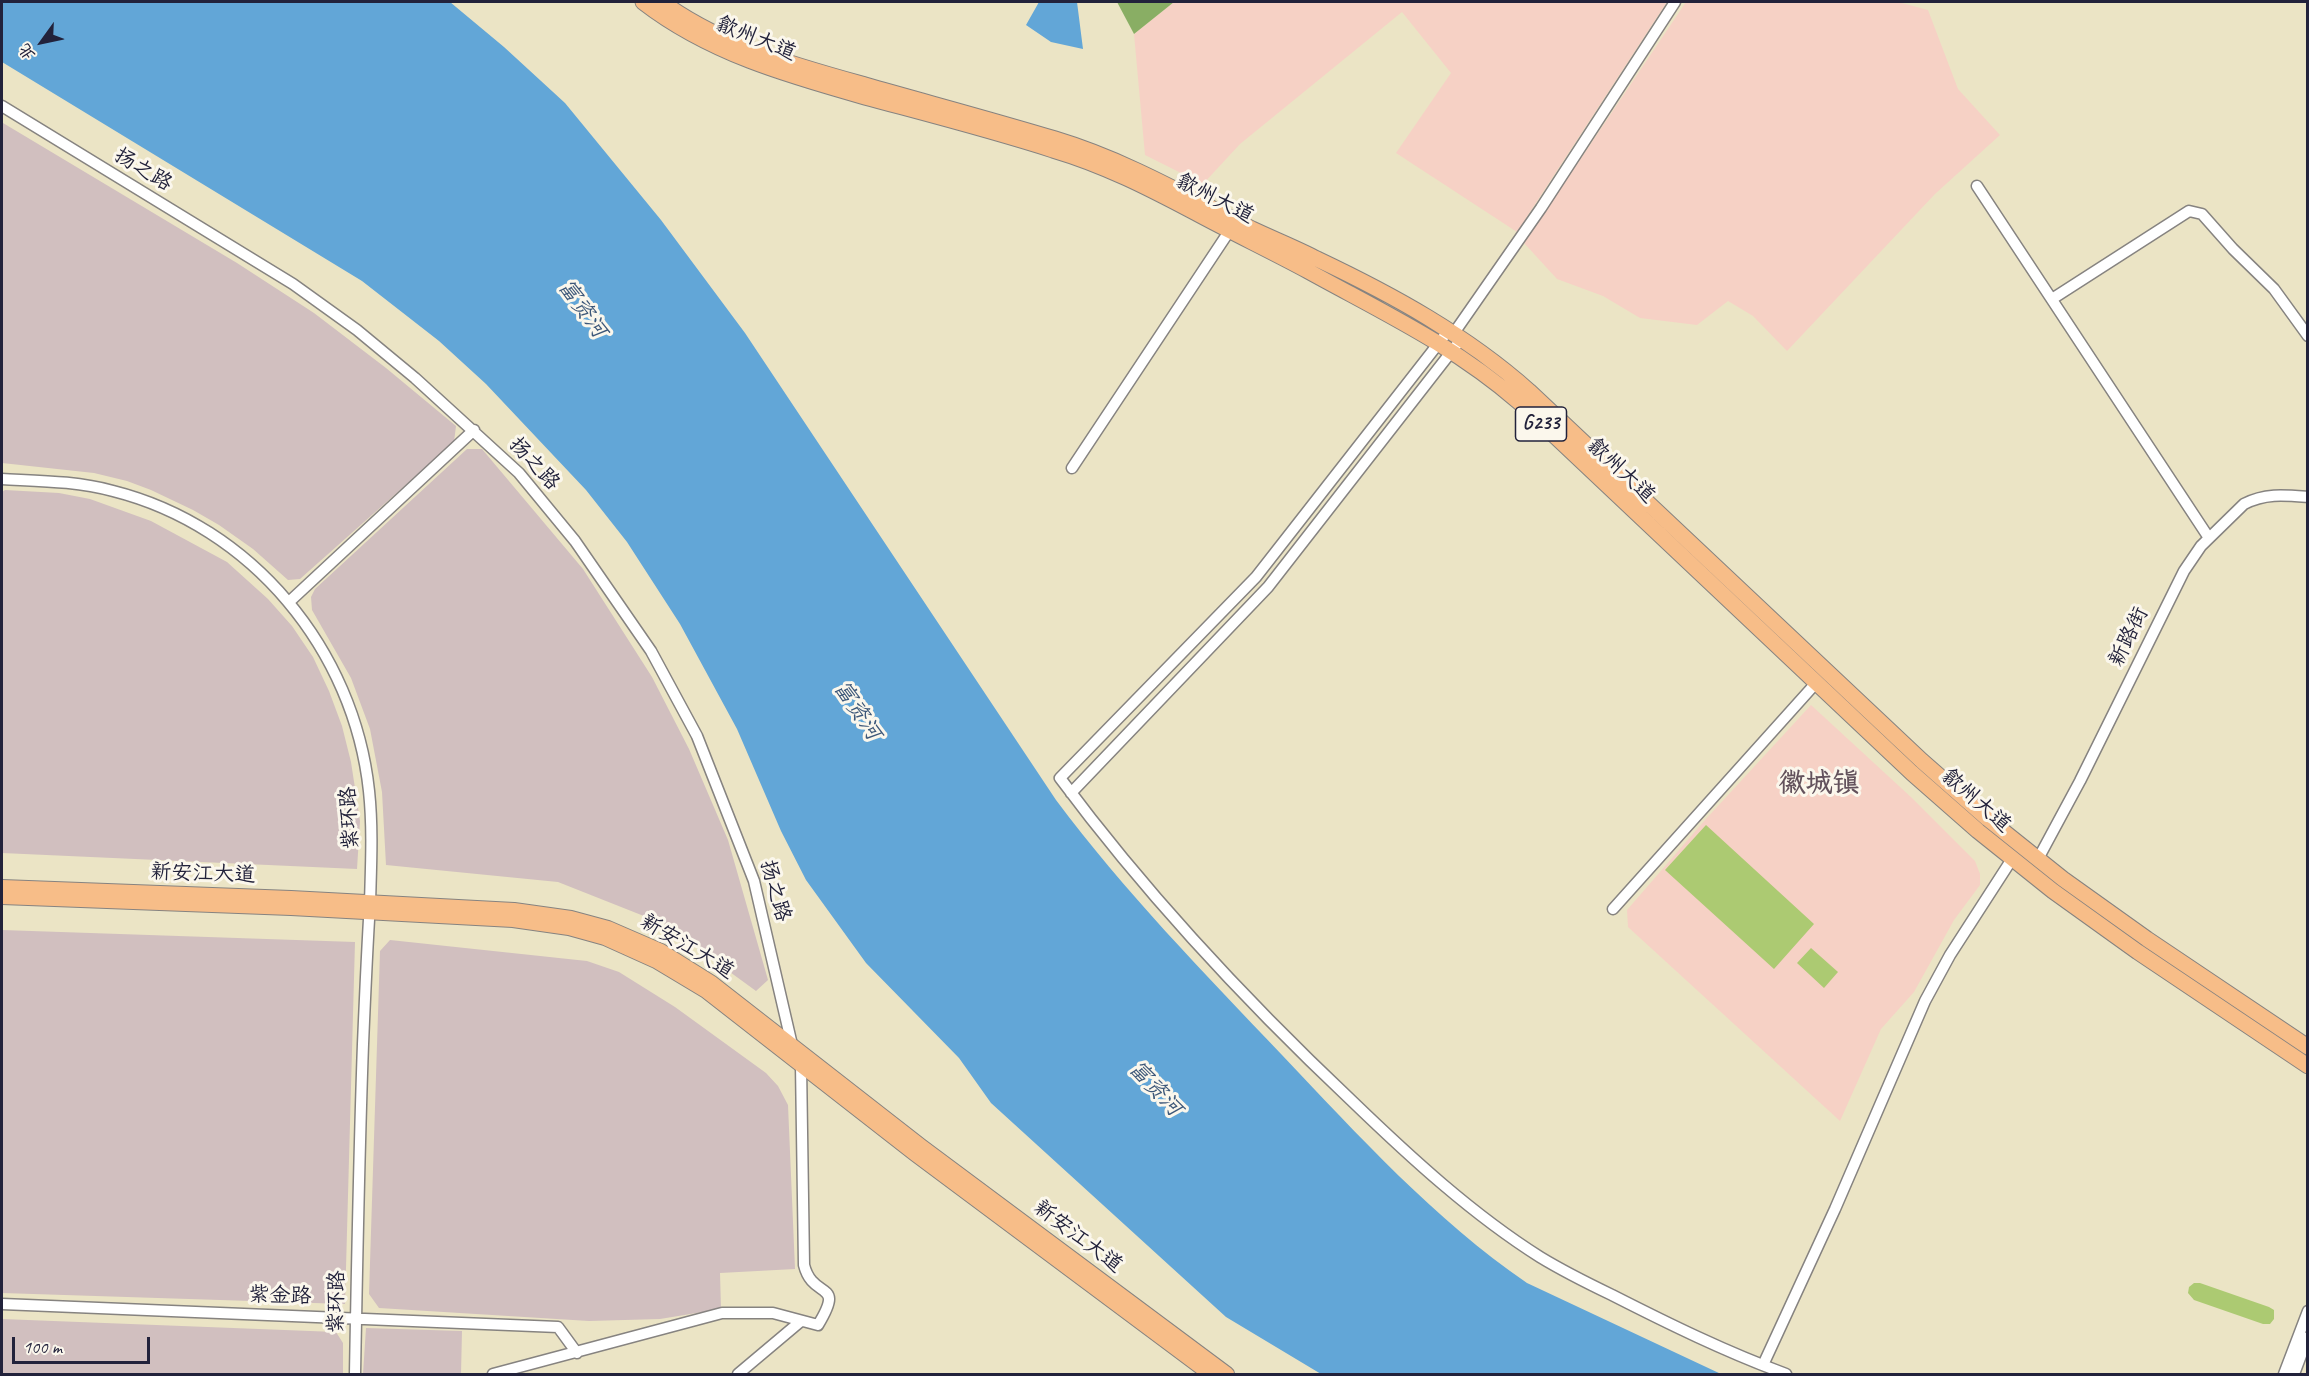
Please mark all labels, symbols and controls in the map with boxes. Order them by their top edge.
north arrow [12,12,72,72]
street label: 歙州大道 [712,12,800,66]
text: 北 [14,40,40,64]
street label: 扬之路 [110,143,176,197]
street label: 歙州大道 [1172,169,1258,229]
water label: 富资河 [552,275,612,343]
road number: G233 [1516,407,1566,441]
street label: 扬之路 [503,432,565,496]
street label: 歙州大道 [1582,433,1660,509]
street label: 新路街 [2104,603,2154,671]
water label: 富资河 [828,676,886,746]
street label: 歙州大道 [1936,764,2016,838]
district label: 徽城镇 [1779,768,1859,800]
street label: 紫环路 [336,786,364,850]
street label: 扬之路 [754,857,796,925]
street label: 新安江大道 [150,860,256,888]
street label: 新安江大道 [636,909,738,985]
water label: 富资河 [1123,1056,1187,1122]
street label: 新安江大道 [1028,1195,1128,1279]
street label: 紫环路 [324,1270,350,1334]
street label: 紫金路 [248,1282,312,1310]
scale bar [15,1325,153,1363]
text: 100 m [23,1336,62,1358]

